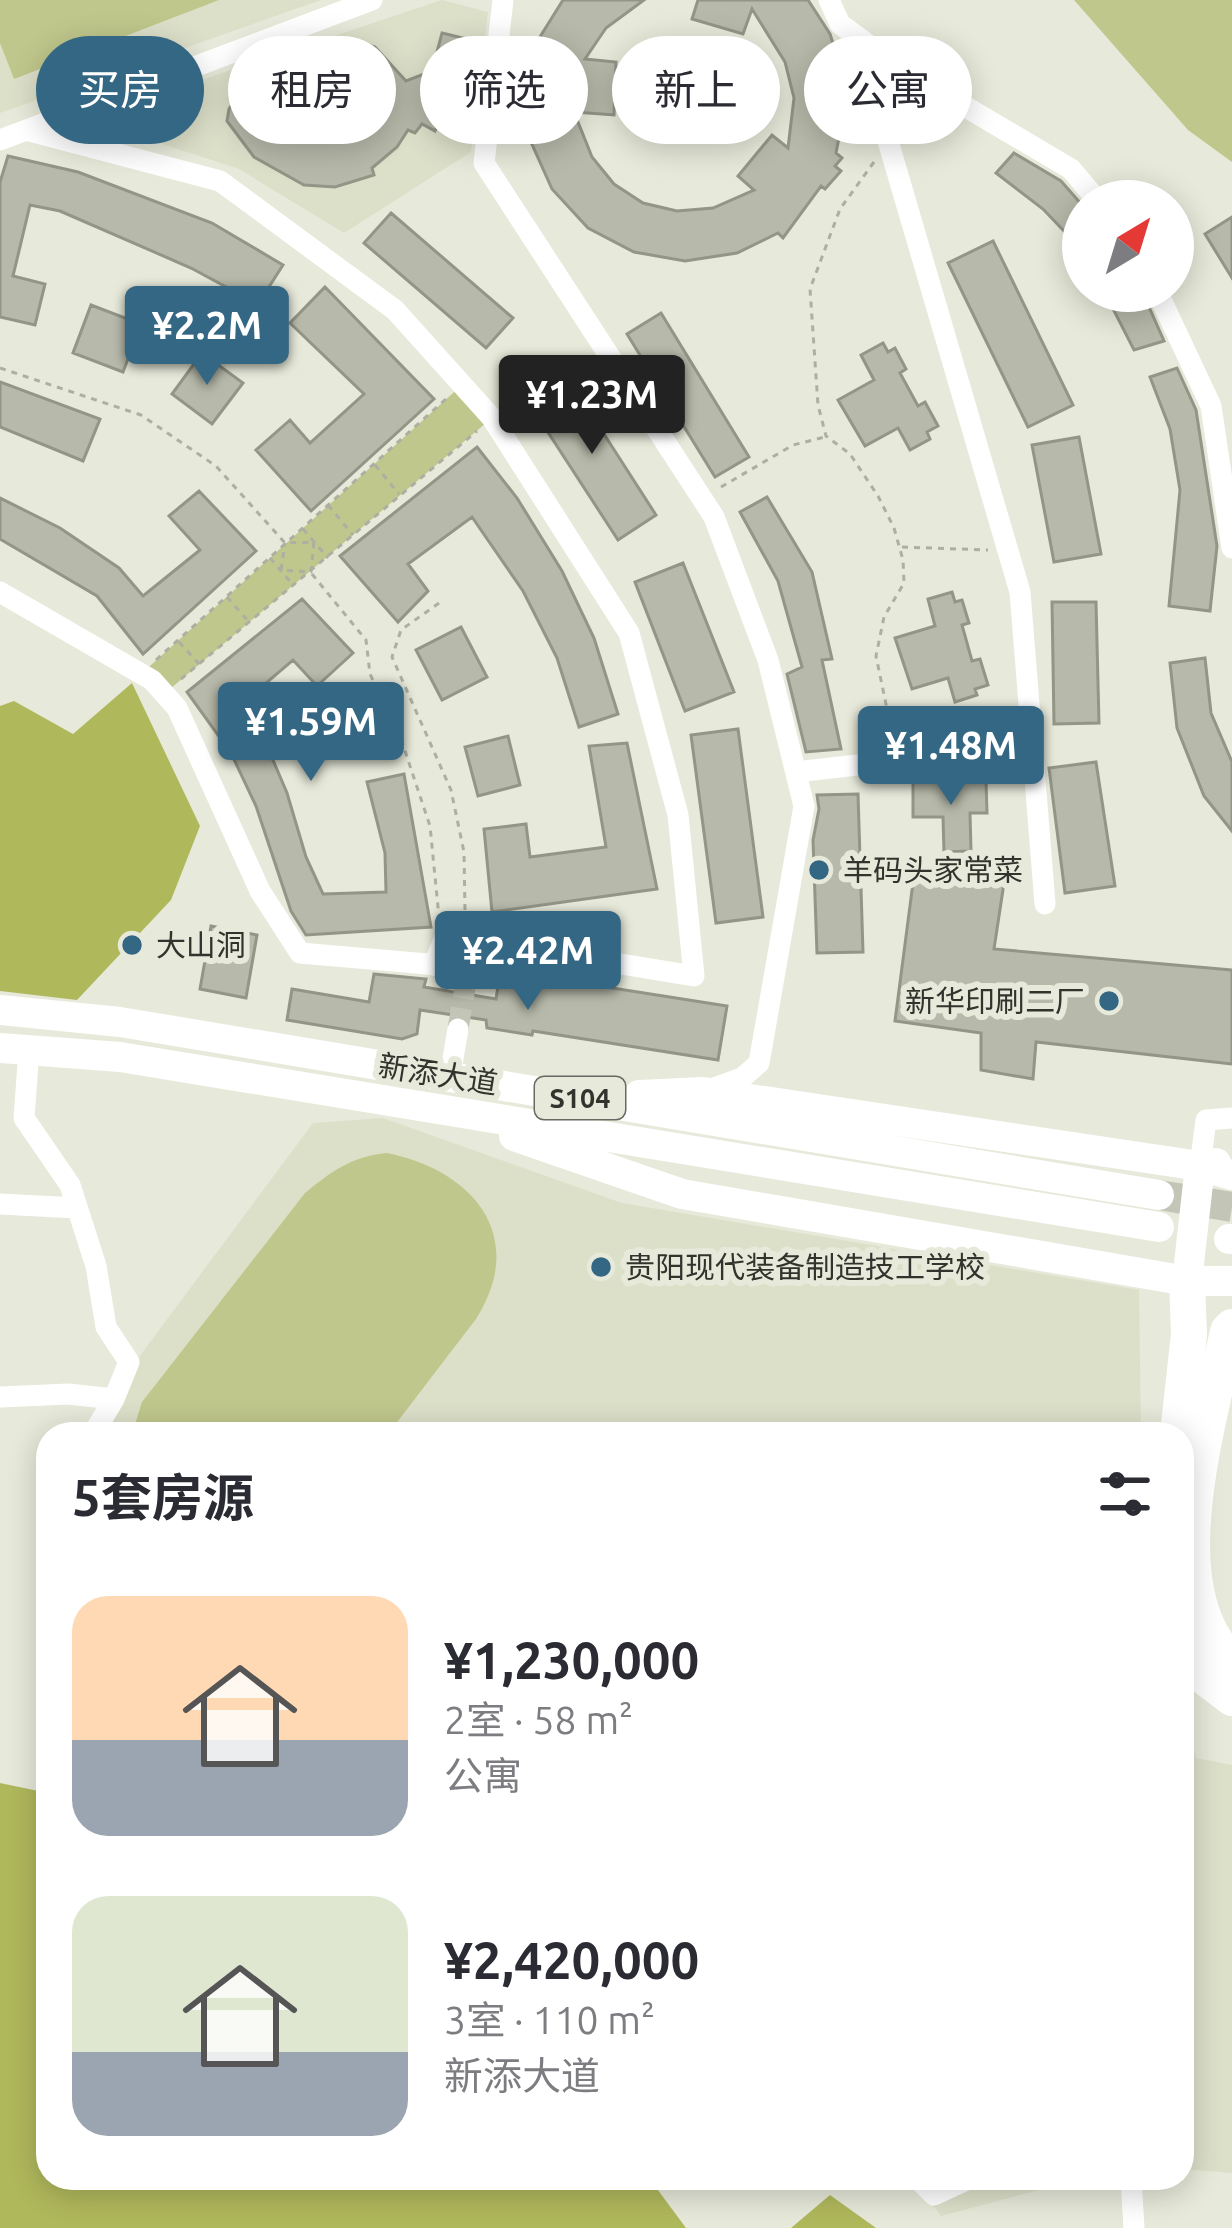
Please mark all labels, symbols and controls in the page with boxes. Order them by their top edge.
chip: 买房 [36,36,204,144]
chip: 租房 [228,36,396,144]
chip: 筛选 [420,36,588,144]
chip: 新上 [612,36,780,144]
chip: 公寓 [804,36,972,144]
north arrow [1062,180,1194,312]
map controls [1062,180,1194,312]
pin: ¥2.2M [123,286,291,388]
text: ¥2.2M [152,303,262,346]
pin: ¥1.23M [494,355,690,457]
text: ¥1.23M [526,372,658,415]
pin: ¥1.59M [213,682,409,784]
text: ¥1.59M [245,699,377,742]
pin: ¥1.48M [853,706,1049,808]
text: ¥1.48M [885,723,1017,766]
place label: 羊码头家常菜 [843,853,1023,887]
marker: 羊码头家常菜 [806,857,832,883]
pin: ¥2.42M [430,911,626,1013]
place label: 大山洞 [156,928,246,962]
text: ¥2.42M [462,928,594,971]
marker: 大山洞 [119,932,145,958]
place label: 新华印刷二厂 [905,984,1085,1018]
marker: 新华印刷二厂 [1096,988,1122,1014]
street label: 新添大道 [376,1048,500,1100]
road number: S104 [535,1077,625,1119]
place label: 贵阳现代装备制造技工学校 [625,1250,985,1284]
marker: 贵阳现代装备制造技工学校 [588,1254,614,1280]
icon: filters [1092,1461,1158,1527]
text: 5套房源 [72,1468,254,1526]
text: ¥1,230,000 [444,1631,699,1689]
icon: home [168,1644,312,1788]
text: 2室 · 58 m² [444,1698,633,1741]
text: 公寓 [444,1754,522,1797]
text: ¥2,420,000 [444,1931,699,1989]
icon: home [168,1944,312,2088]
text: 3室 · 110 m² [444,1998,655,2041]
text: 新添大道 [444,2054,600,2097]

